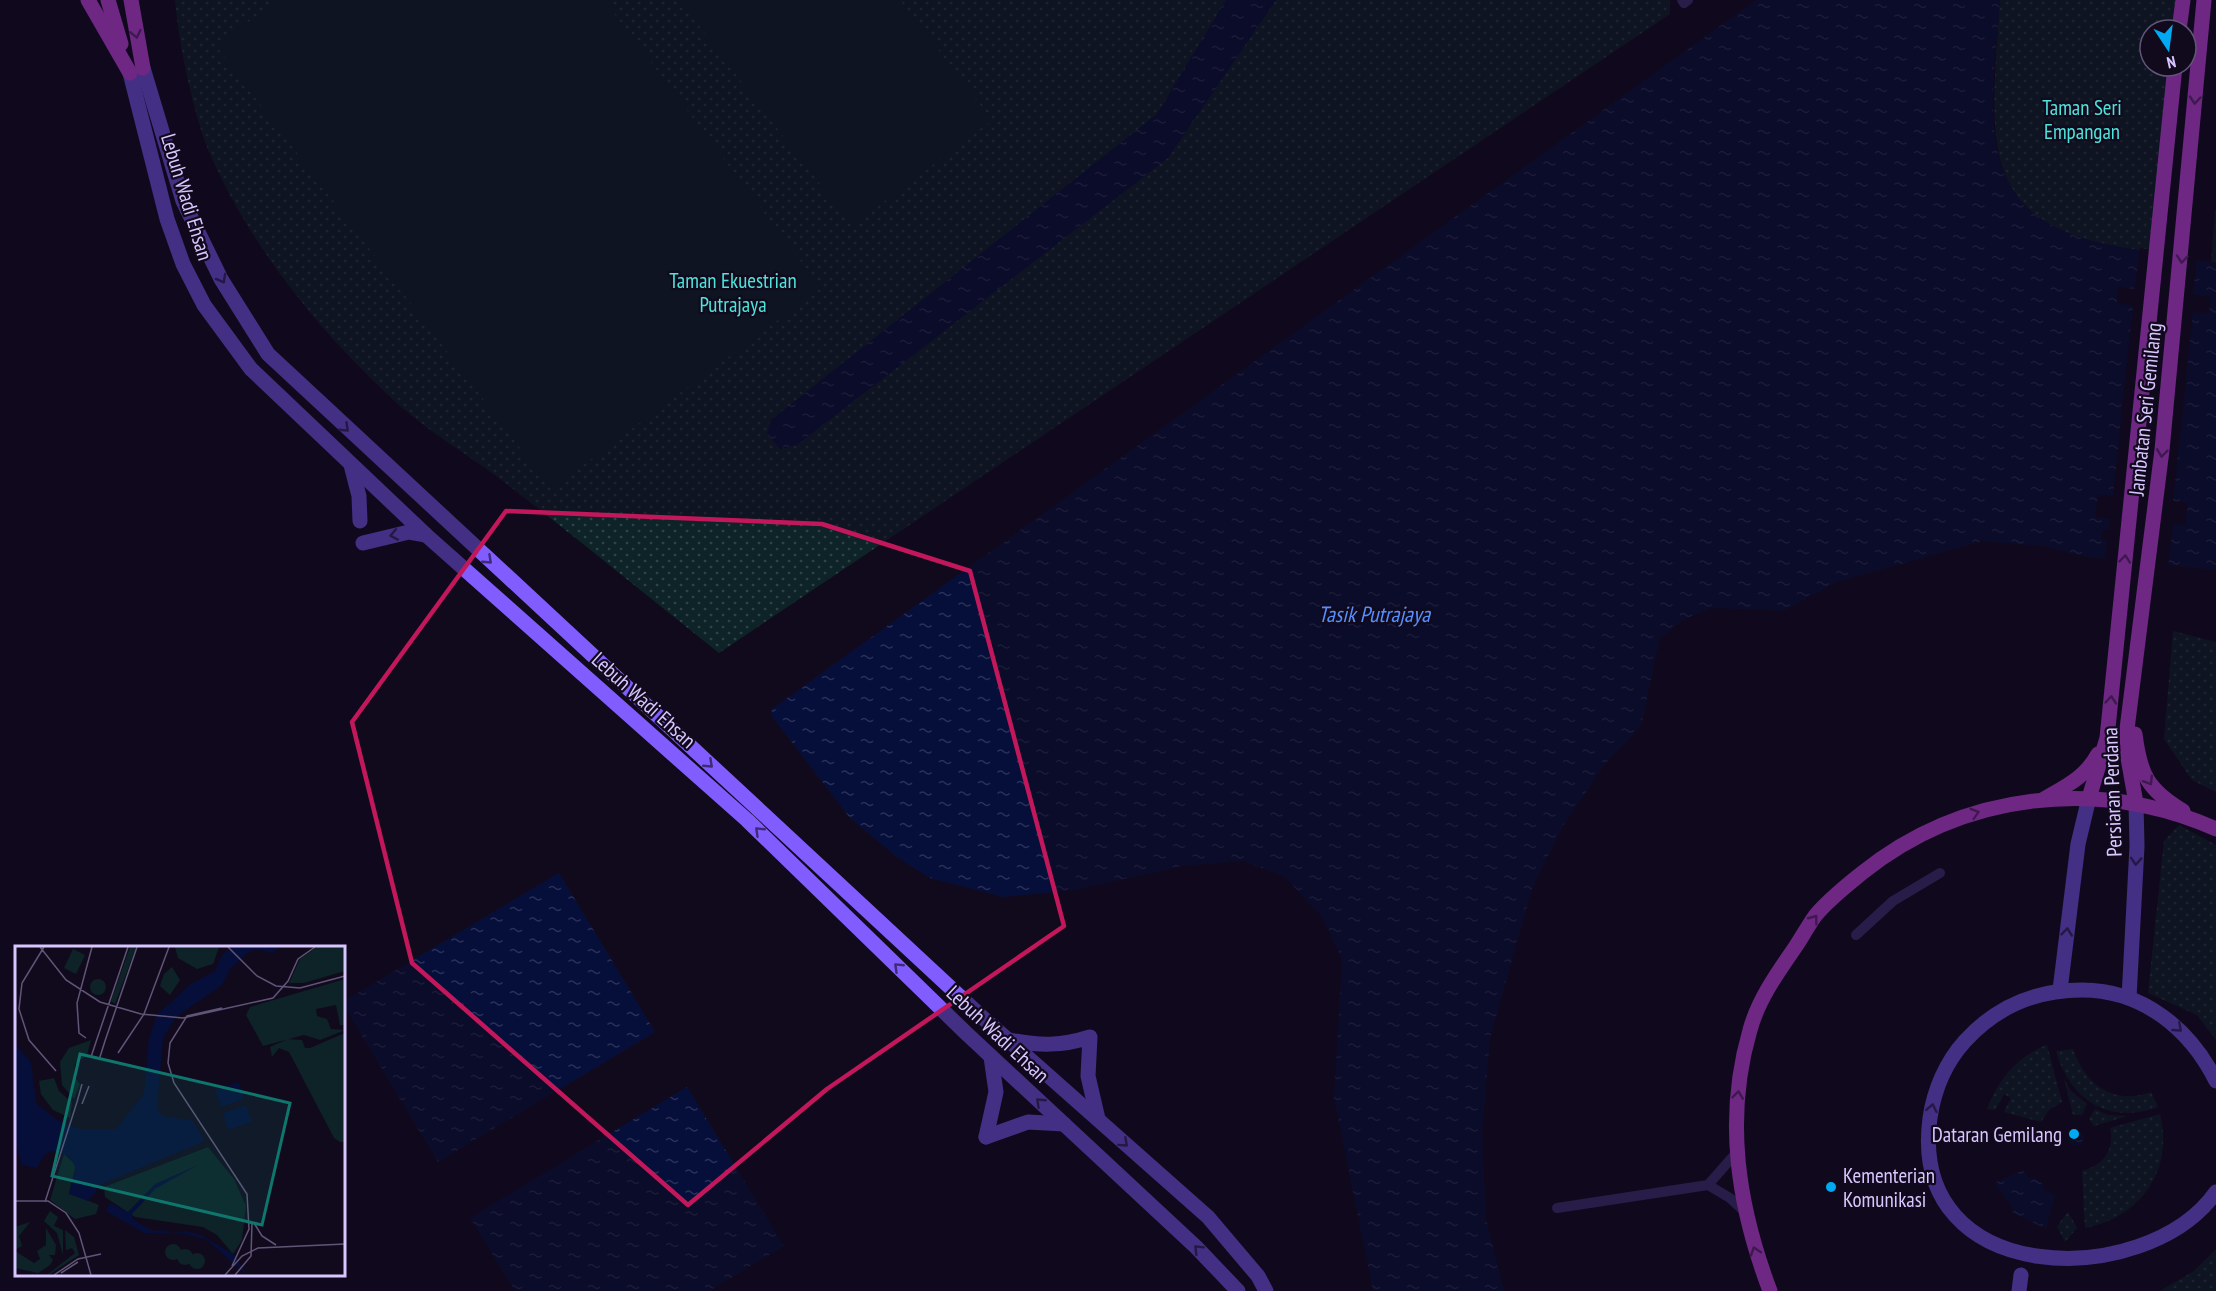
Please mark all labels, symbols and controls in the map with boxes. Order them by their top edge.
north arrow [2138,18,2198,78]
one-way arrow [129,29,142,39]
text: N [2165,52,2178,73]
park label: Taman Seri Empangan [2042,94,2122,145]
one-way arrow [2189,96,2202,105]
street label: Lebuh Wadi Ehsan [155,130,219,264]
one-way arrow [2175,255,2188,264]
park label: Taman Ekuestrian Putrajaya [669,267,797,318]
one-way arrow [215,273,226,283]
street label: Jambatan Seri Gemilang [2122,321,2168,498]
one-way arrow [339,421,349,432]
one-way arrow [2156,449,2169,458]
one-way arrow [390,528,400,541]
one-way arrow [481,553,492,564]
one-way arrow [2118,555,2131,564]
water label: Tasik Putrajaya [1318,600,1431,628]
street label: Lebuh Wadi Ehsan [586,646,702,754]
one-way arrow [2104,696,2117,705]
street label: Persiaran Perdana [2096,727,2128,857]
one-way arrow [702,757,712,768]
one-way arrow [2141,775,2153,785]
one-way arrow [1969,808,1980,820]
one-way arrow [755,827,765,838]
one-way arrow [2130,857,2143,866]
one-way arrow [1807,914,1818,925]
one-way arrow [2060,927,2072,936]
inset map [15,946,345,1276]
one-way arrow [895,964,906,975]
street label: Lebuh Wadi Ehsan [941,979,1055,1089]
one-way arrow [2171,1021,2182,1032]
one-way arrow [1731,1090,1744,1099]
one-way arrow [1036,1098,1046,1109]
one-way arrow [1925,1104,1938,1114]
place label: Dataran Gemilang [1932,1121,2062,1148]
marker: Dataran Gemilang [2067,1127,2081,1141]
one-way arrow [1117,1136,1128,1147]
place label: Kementerian Komunikasi [1843,1162,1935,1213]
marker: Kementerian Komunikasi [1824,1180,1838,1194]
one-way arrow [1194,1245,1205,1256]
one-way arrow [1750,1246,1762,1257]

